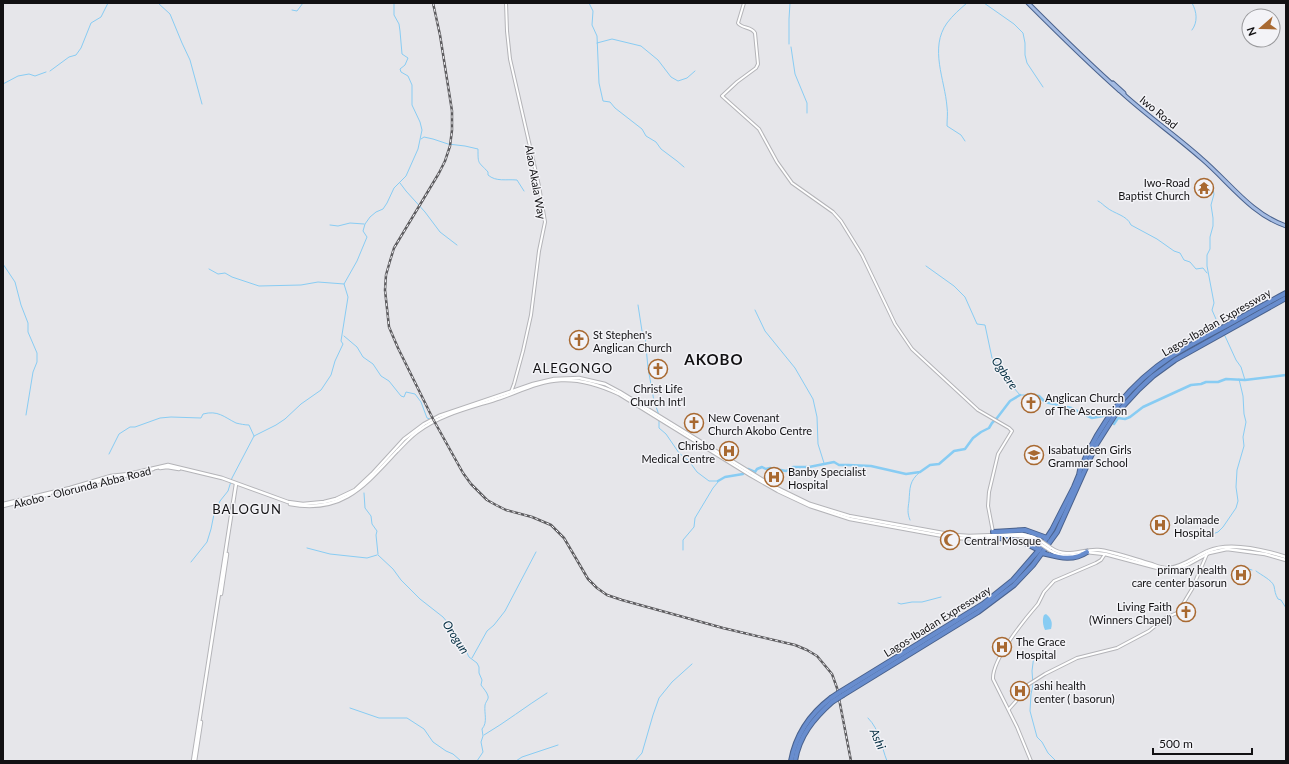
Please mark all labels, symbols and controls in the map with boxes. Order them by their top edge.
north arrow [1241,8,1281,48]
text: N [1244,25,1259,38]
street label: Iwo Road [1137,93,1181,131]
street label: Alao Akala Way [523,144,549,220]
place label: Iwo-Road Baptist Church [1118,176,1190,202]
temple icon: Iwo-Road Baptist Church [1193,177,1215,199]
street label: Lagos-Ibadan Expressway [1159,285,1273,359]
place label: St Stephen's Anglican Church [593,328,672,354]
church icon: St Stephen's Anglican Church [568,329,590,351]
district label: AKOBO [683,350,744,368]
water label: Ogbere [989,354,1022,392]
church icon: Christ Life Church Int'l [647,358,669,380]
district label: ALEGONGO [533,360,613,376]
place label: Christ Life Church Int'l [630,382,686,408]
place label: Anglican Church of The Ascension [1045,391,1127,417]
church icon: Anglican Church of The Ascension [1020,392,1042,414]
place label: New Covenant Church Akobo Centre [708,411,812,437]
church icon: New Covenant Church Akobo Centre [683,412,705,434]
place label: Chrisbo Medical Centre [642,439,715,465]
hospital icon: Chrisbo Medical Centre [718,440,740,462]
place label: Isabatudeen Girls Grammar School [1048,443,1132,469]
school or university icon: Isabatudeen Girls Grammar School [1023,444,1045,466]
street label: Akobo - Olorunda Abba Road [12,464,152,510]
place label: Banby Specialist Hospital [788,465,866,491]
hospital icon: Banby Specialist Hospital [763,466,785,488]
district label: BALOGUN [212,501,282,517]
place label: Jolamade Hospital [1174,513,1219,539]
hospital icon: Jolamade Hospital [1149,514,1171,536]
mosque icon: Central Mosque [939,529,961,551]
place label: Central Mosque [964,534,1041,547]
place label: primary health care center basorun [1132,563,1227,589]
hospital icon: primary health care center basorun [1230,564,1252,586]
street label: Lagos-Ibadan Expressway [881,583,993,659]
place label: Living Faith (Winners Chapel) [1089,600,1172,626]
church icon: Living Faith (Winners Chapel) [1175,601,1197,623]
water label: Orogun [440,617,472,657]
place label: The Grace Hospital [1016,635,1066,661]
hospital icon: The Grace Hospital [991,636,1013,658]
place label: ashi health center ( basorun) [1034,679,1115,705]
hospital icon: ashi health center ( basorun) [1009,680,1031,702]
water label: Ashi [866,725,889,752]
scale bar [1153,730,1252,756]
text: 500 m [1159,736,1193,751]

